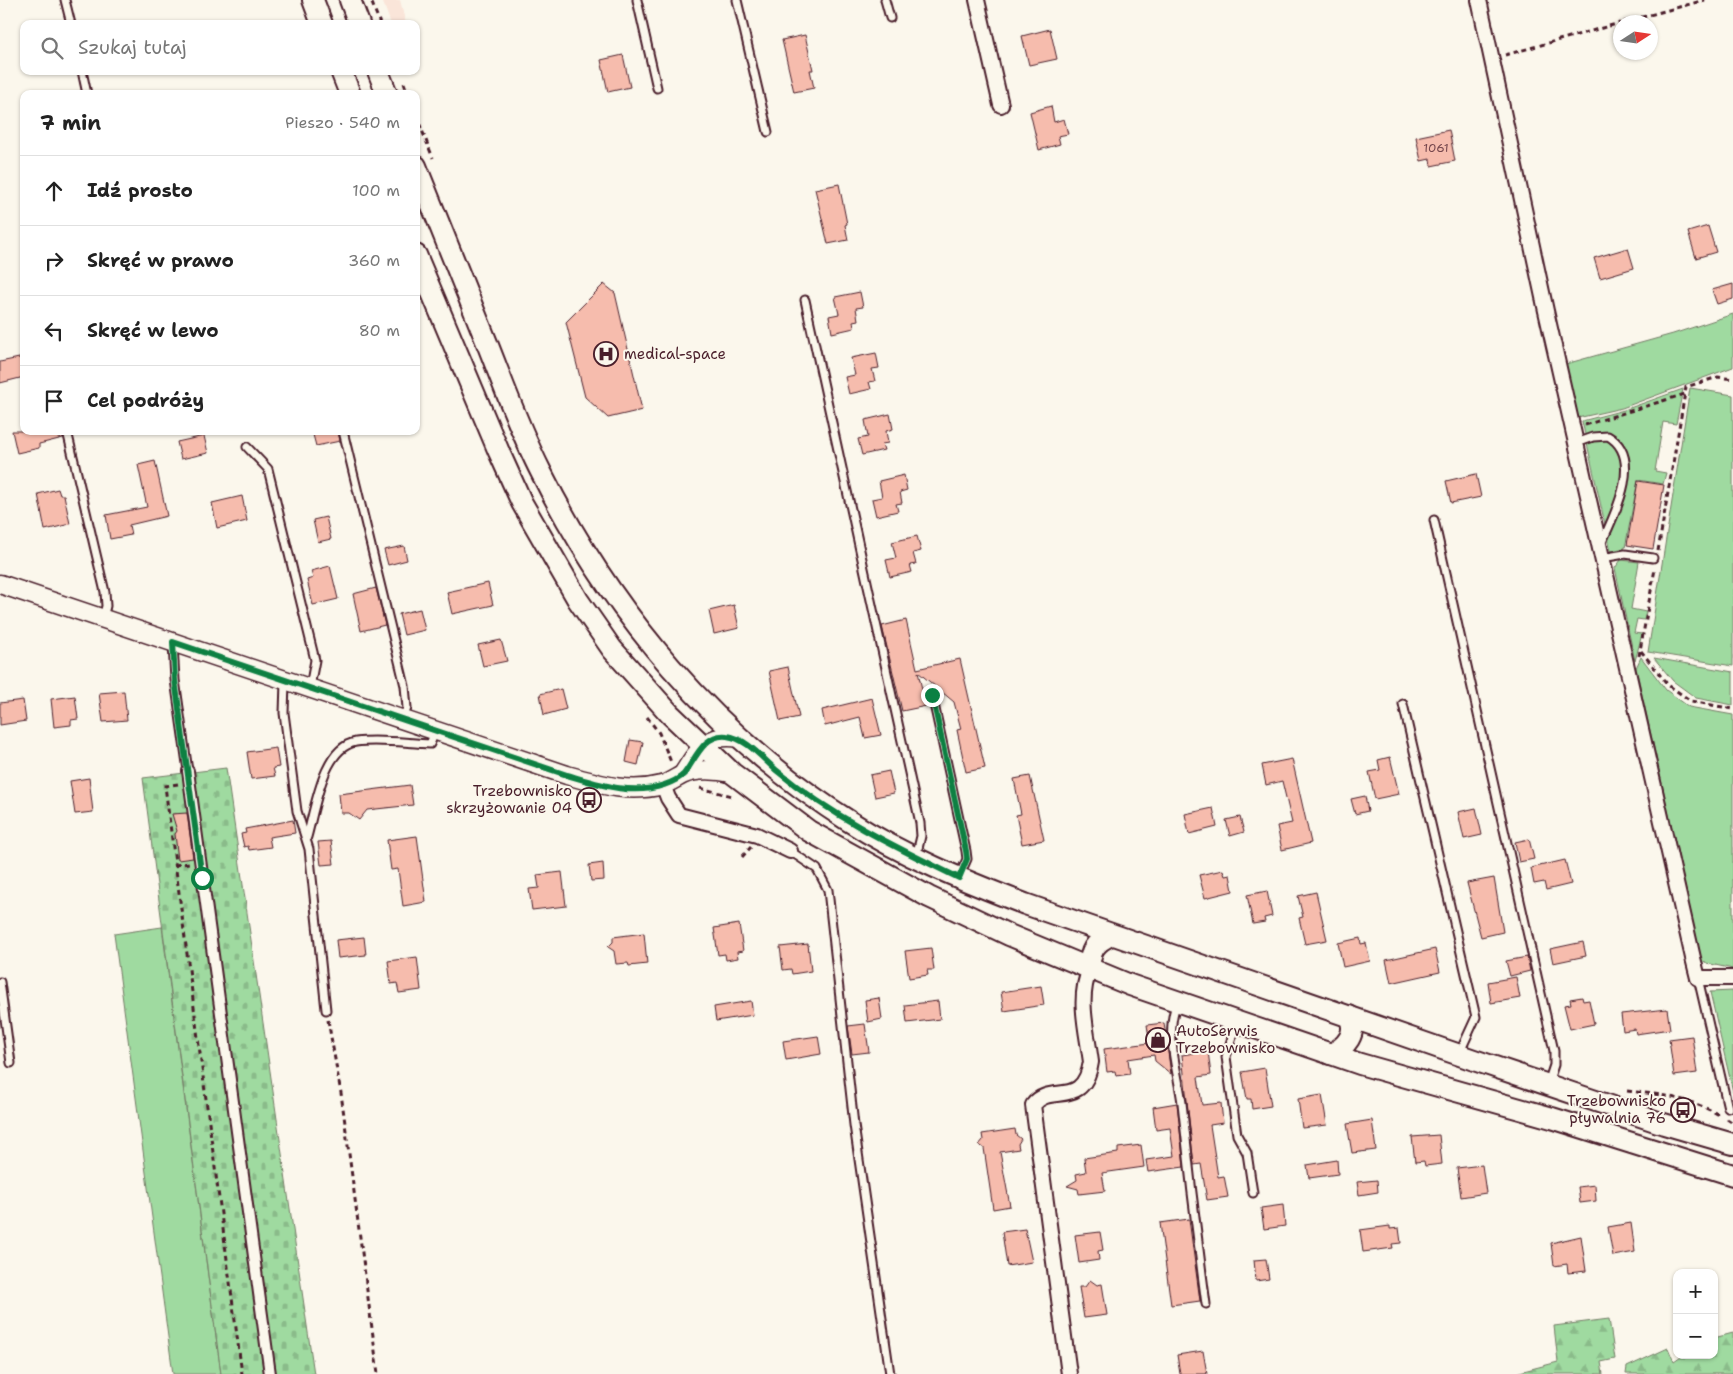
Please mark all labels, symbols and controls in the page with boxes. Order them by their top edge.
north arrow [1613,15,1658,60]
search box [20,20,420,75]
icon: search [38,34,66,62]
text: Szukaj tutaj [78,35,187,60]
text: 7 min [40,109,101,137]
text: Pieszo · 540 m [285,112,400,133]
house number: 1061 [1423,140,1449,156]
icon: ahead [40,177,68,205]
text: Idź prosto [87,178,193,203]
text: 100 m [352,180,400,201]
icon: right [40,247,68,275]
text: Skręć w prawo [87,248,234,273]
text: 360 m [348,250,400,271]
icon: left [40,317,68,345]
text: Skręć w lewo [87,318,219,343]
text: 80 m [359,320,400,341]
hospital icon: medical-space [593,341,619,367]
place label: medical-space [624,344,726,364]
icon: arrive [40,387,68,415]
text: Cel podróży [87,388,204,413]
route end [921,684,944,707]
place label: Trzebownisko skrzyżowanie 04 [446,781,572,818]
bus stop icon: Trzebownisko skrzyżowanie 04 [576,787,602,813]
route start [191,867,214,890]
place label: AutoSerwis Trzebownisko [1176,1021,1275,1058]
shop icon: AutoSerwis Trzebownisko [1145,1027,1171,1053]
place label: Trzebownisko pływalnia 76 [1567,1091,1666,1128]
bus stop icon: Trzebownisko pływalnia 76 [1670,1097,1696,1123]
map controls [1673,1269,1718,1359]
button: + [1673,1269,1718,1314]
button: − [1673,1314,1718,1359]

